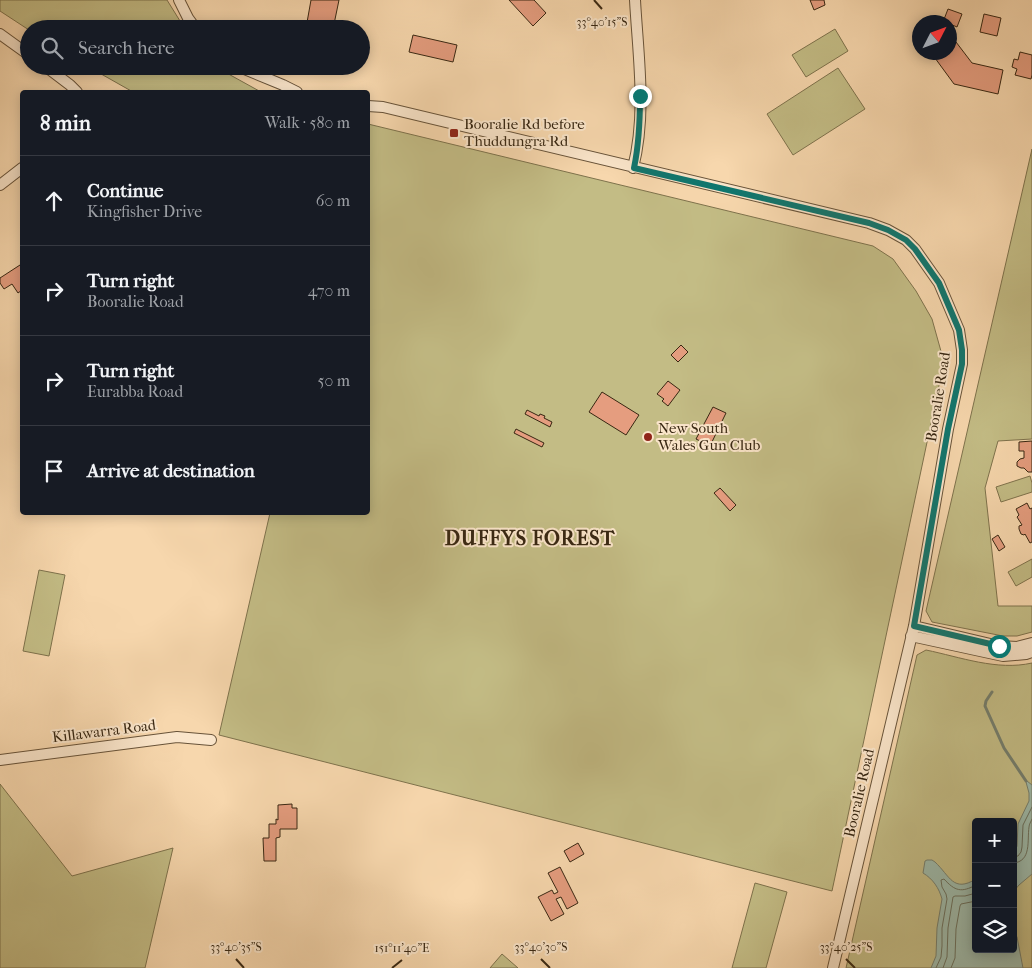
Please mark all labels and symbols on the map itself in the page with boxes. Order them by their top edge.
text: 33°40'15"S [577,15,627,29]
north arrow [912,15,957,60]
route end [629,85,652,108]
place label: Booralie Rd before Thuddungra Rd [464,115,585,150]
marker: Booralie Rd before Thuddungra Rd [448,127,460,139]
street label: Booralie Road [922,350,954,443]
place label: New South Wales Gun Club [657,419,760,454]
marker: New South Wales Gun Club [642,431,654,443]
district label: DUFFYS FOREST [445,527,616,550]
route start [988,635,1011,658]
street label: Killawarra Road [51,716,158,746]
street label: Booralie Road [840,746,878,839]
text: 33°40'35"S [210,940,262,954]
text: 33°40'30"S [515,940,567,954]
text: 33°40'25"S [820,940,872,954]
text: 151°11'40"E [375,941,429,955]

